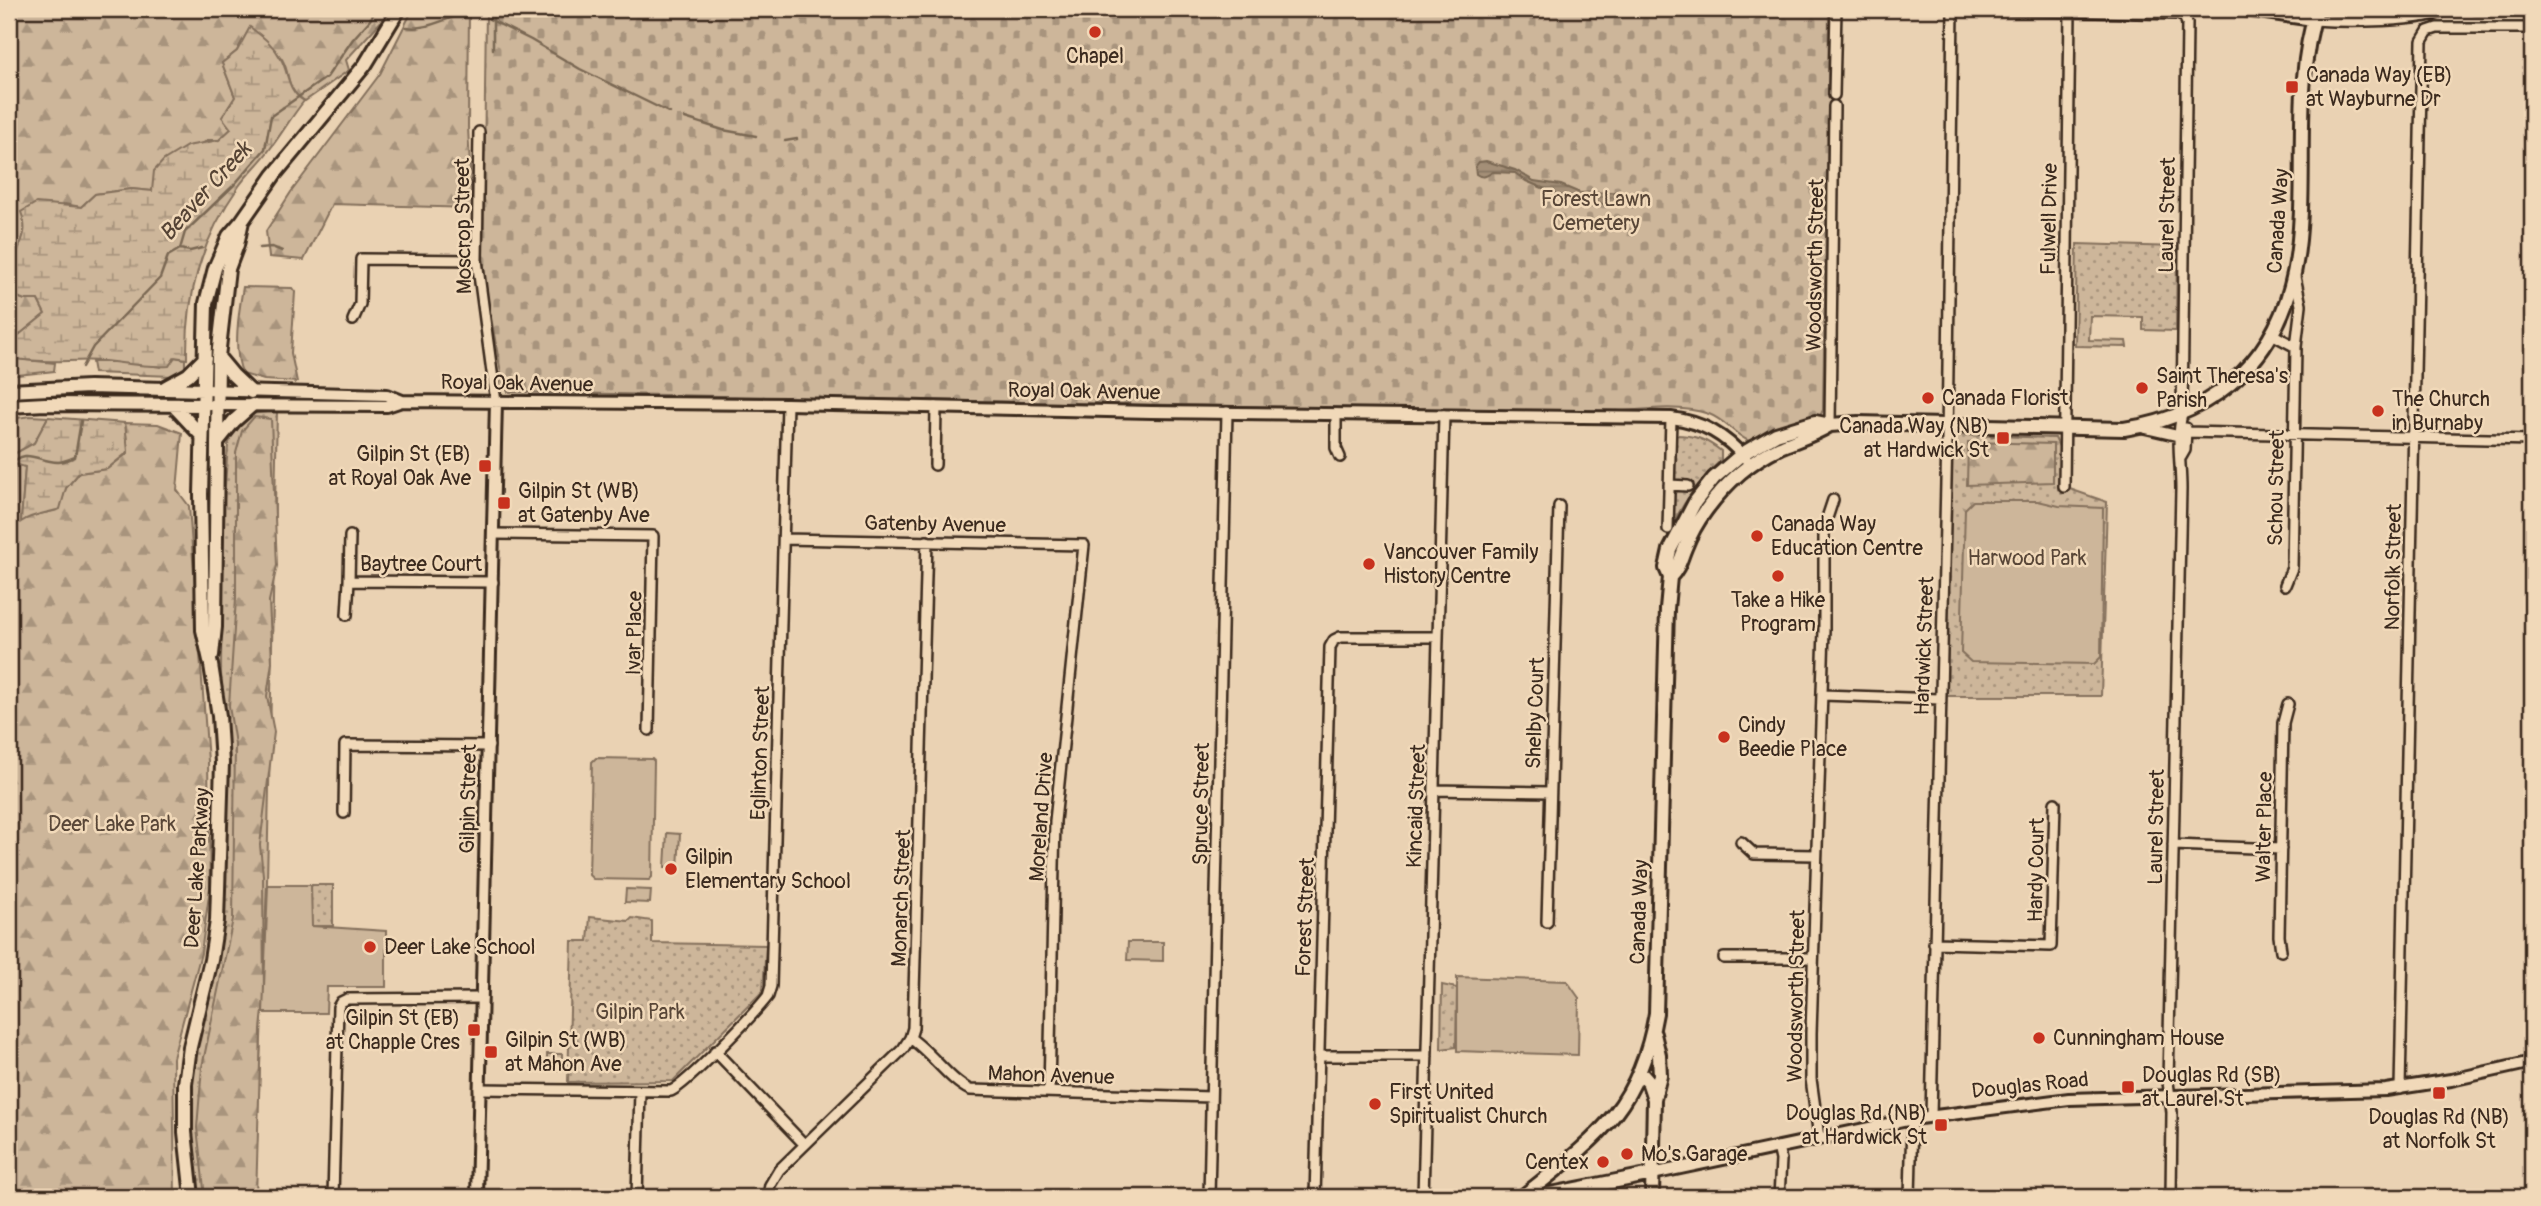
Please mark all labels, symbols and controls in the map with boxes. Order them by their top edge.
marker: Chapel [1087,24,1103,40]
place label: Chapel [1066,43,1124,70]
place label: Canada Way (EB) at Wayburne Dr [2306,62,2452,113]
marker: Canada Way (EB) at Wayburne Dr [2284,79,2300,95]
water label: Beaver Creek [153,134,259,247]
street label: Laurel Street [2153,156,2182,273]
street label: Moscrop Street [449,157,478,294]
street label: Fulwell Drive [2035,162,2064,275]
street label: Canada Way [2261,168,2296,274]
street label: Woodsworth Street [1800,178,1831,352]
park label: Forest Lawn Cemetery [1541,186,1651,237]
place label: Saint Theresa's Parish [2156,363,2289,414]
street label: Royal Oak Avenue [440,369,594,398]
street label: Royal Oak Avenue [1007,377,1161,406]
marker: Saint Theresa's Parish [2134,380,2150,396]
place label: Canada Florist [1942,385,2069,412]
place label: The Church in Burnaby [2392,386,2490,437]
marker: Canada Florist [1920,390,1936,406]
marker: The Church in Burnaby [2370,403,2386,419]
place label: Canada Way (NB) at Hardwick St [1839,413,1990,464]
street label: Schou Street [2262,429,2291,546]
marker: Canada Way (NB) at Hardwick St [1995,430,2011,446]
place label: Gilpin St (EB) at Royal Oak Ave [329,441,472,492]
marker: Gilpin St (EB) at Royal Oak Ave [477,458,493,474]
place label: Gilpin St (WB) at Gatenby Ave [518,478,650,529]
marker: Gilpin St (WB) at Gatenby Ave [496,495,512,511]
street label: Norfolk Street [2379,503,2408,631]
street label: Gatenby Avenue [864,510,1007,539]
place label: Canada Way Education Centre [1771,511,1923,562]
marker: Canada Way Education Centre [1749,528,1765,544]
place label: Vancouver Family History Centre [1383,539,1538,590]
park label: Harwood Park [1968,545,2087,572]
street label: Baytree Court [360,551,483,578]
marker: Vancouver Family History Centre [1361,556,1377,572]
marker: Take a Hike Program [1770,568,1786,584]
street label: Hardwick Street [1909,575,1940,716]
place label: Take a Hike Program [1731,587,1826,638]
street label: Ivar Place [620,590,649,676]
street label: Shelby Court [1520,656,1551,769]
street label: Eglinton Street [745,685,776,821]
place label: Cindy Beedie Place [1738,712,1848,763]
marker: Cindy Beedie Place [1716,729,1732,745]
street label: Spruce Street [1187,742,1216,866]
street label: Kincaid Street [1401,743,1432,868]
street label: Gilpin Street [454,744,483,854]
street label: Moreland Drive [1024,751,1060,883]
street label: Laurel Street [2142,768,2171,885]
street label: Walter Place [2250,771,2279,883]
street label: Deer Lake Parkway [178,787,217,949]
park label: Deer Lake Park [48,811,176,838]
street label: Hardy Court [2022,817,2051,923]
street label: Monarch Street [886,828,917,967]
place label: Gilpin Elementary School [685,844,851,895]
street label: Forest Street [1290,856,1321,977]
street label: Canada Way [1624,859,1655,965]
marker: Gilpin Elementary School [663,861,679,877]
street label: Woodsworth Street [1781,909,1812,1083]
place label: Deer Lake School [384,934,536,961]
marker: Deer Lake School [362,939,378,955]
park label: Gilpin Park [595,999,685,1026]
place label: Gilpin St (EB) at Chapple Cres [326,1005,461,1056]
marker: Gilpin St (EB) at Chapple Cres [466,1022,482,1038]
place label: Cunningham House [2053,1025,2225,1052]
place label: Gilpin St (WB) at Mahon Ave [505,1027,627,1078]
marker: Cunningham House [2031,1030,2047,1046]
marker: Gilpin St (WB) at Mahon Ave [483,1044,499,1060]
street label: Mahon Avenue [987,1060,1115,1091]
place label: Douglas Rd (SB) at Laurel St [2142,1062,2281,1113]
street label: Douglas Road [1970,1066,2090,1105]
place label: First United Spiritualist Church [1389,1079,1547,1130]
marker: Douglas Rd (SB) at Laurel St [2120,1079,2136,1095]
marker: Douglas Rd (NB) at Norfolk St [2431,1085,2447,1101]
marker: First United Spiritualist Church [1367,1096,1383,1112]
place label: Douglas Rd (NB) at Hardwick St [1786,1100,1928,1151]
place label: Douglas Rd (NB) at Norfolk St [2368,1104,2510,1155]
marker: Douglas Rd (NB) at Hardwick St [1933,1117,1949,1133]
place label: Mo's Garage [1641,1141,1748,1168]
marker: Mo's Garage [1619,1146,1635,1162]
place label: Centex [1525,1149,1589,1176]
marker: Centex [1595,1154,1611,1170]

